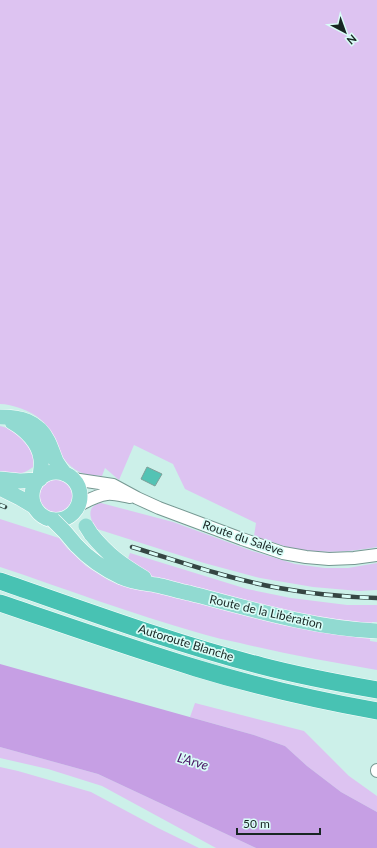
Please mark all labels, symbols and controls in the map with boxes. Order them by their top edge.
north arrow [325,12,365,52]
text: N [344,32,359,48]
street label: Route du Salève [201,517,286,558]
street label: Route de la Libération [208,591,324,632]
street label: Autoroute Blanche [137,621,236,664]
water label: L'Arve [176,749,210,773]
scale bar [237,810,320,836]
text: 50 m [243,816,270,831]

